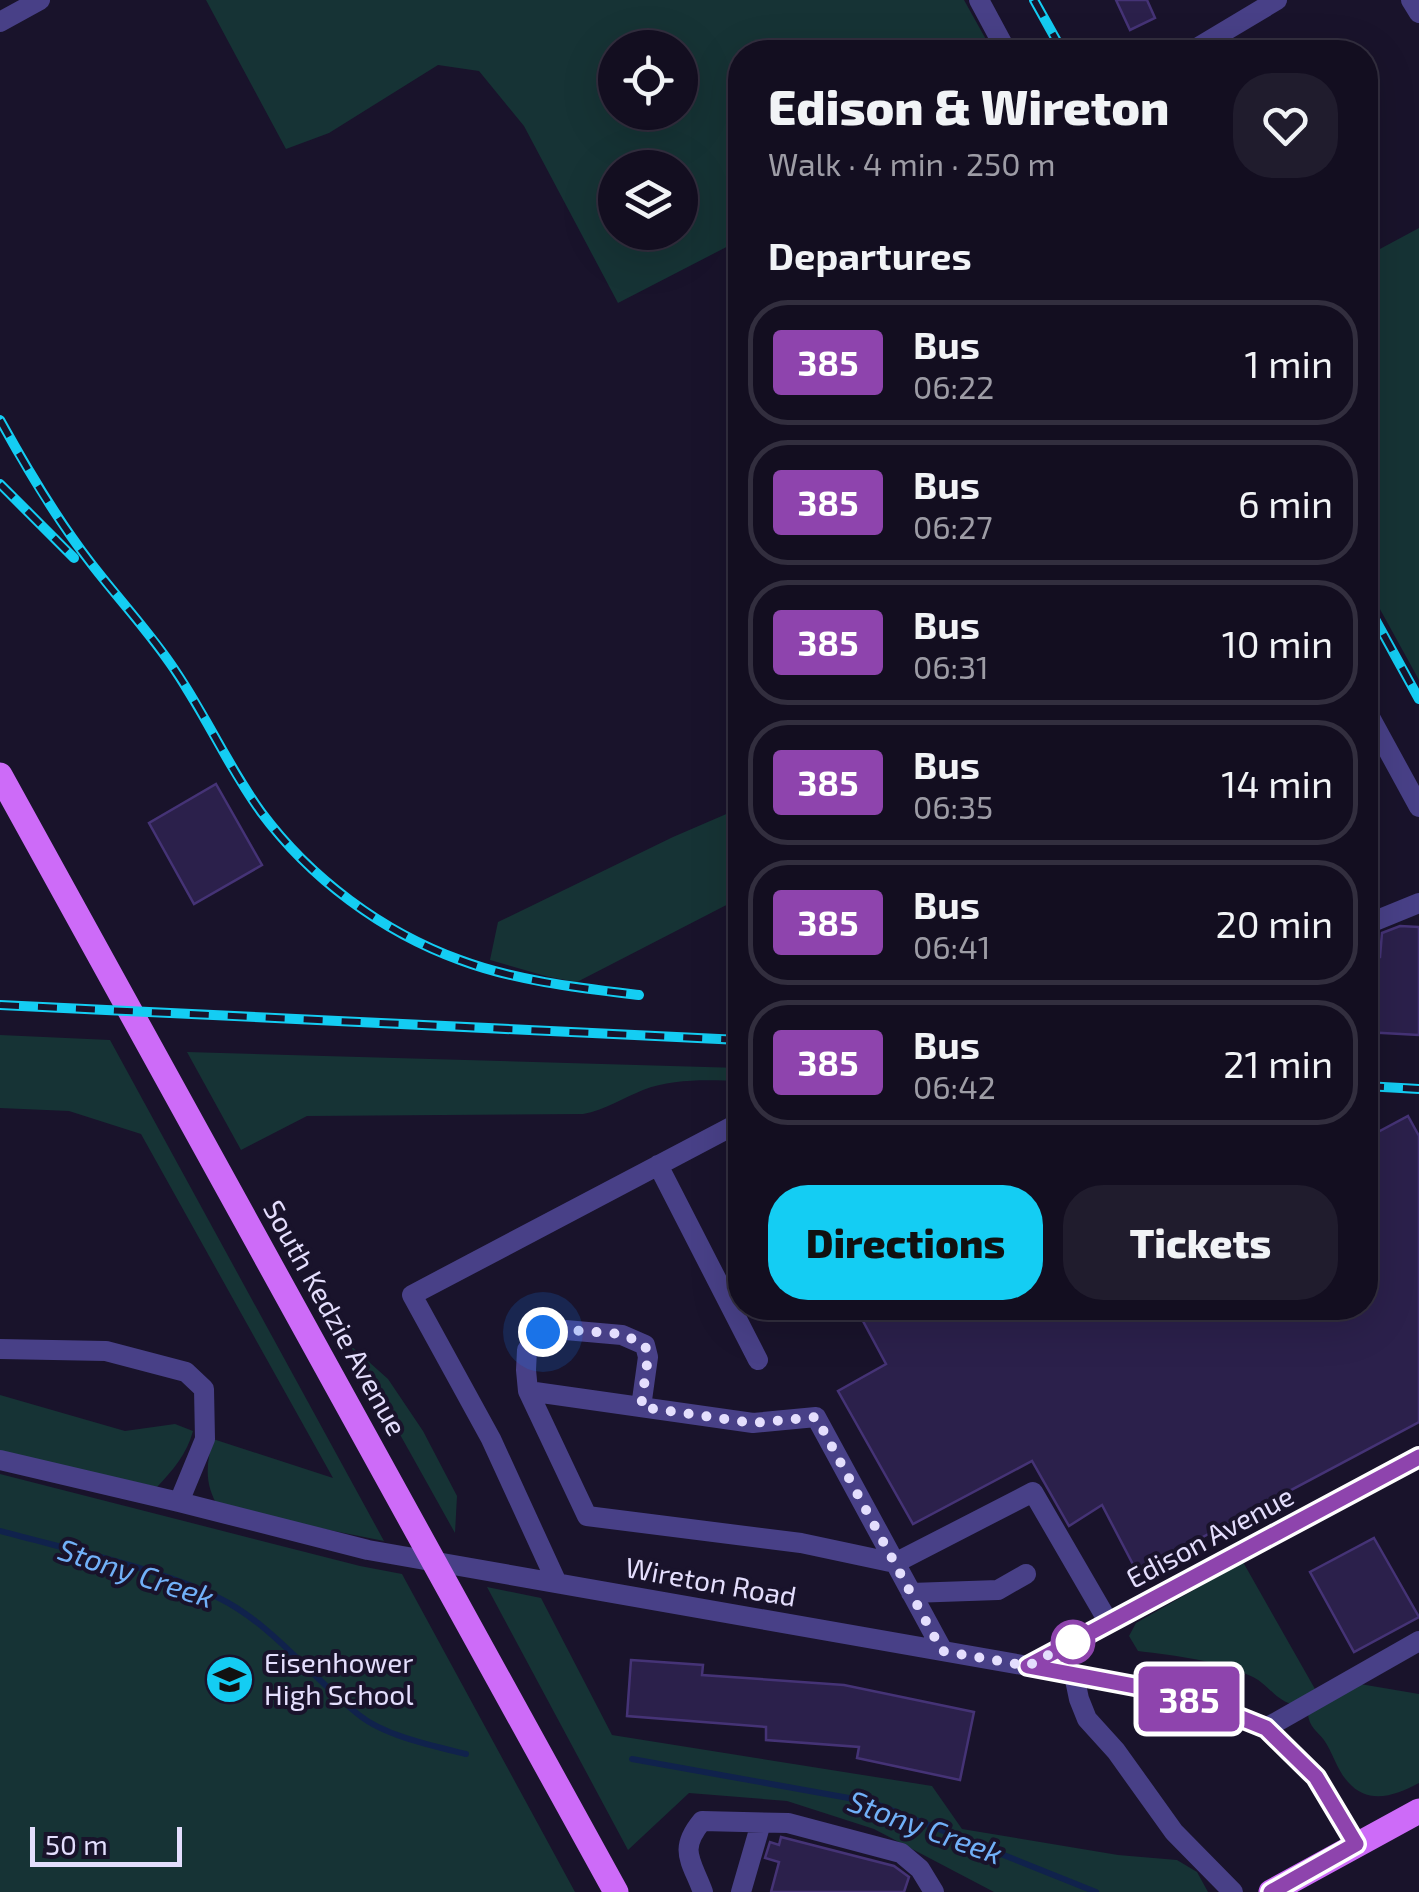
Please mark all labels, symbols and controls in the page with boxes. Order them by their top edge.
map controls [598,30,698,250]
button: locate [598,30,698,130]
button: heart [1233,73,1338,178]
text: Edison & Wireton [768,77,1169,135]
text: Walk · 4 min · 250 m [768,144,1056,182]
button: layers [598,150,698,250]
text: Departures [768,232,972,278]
text: Bus [913,321,980,367]
text: 1 min [1245,340,1333,386]
text: 385 [798,341,858,383]
text: 06:22 [913,367,994,405]
text: Bus [913,461,980,507]
text: 6 min [1238,480,1333,526]
text: 385 [798,481,858,523]
text: 06:27 [913,507,993,545]
text: Bus [913,601,980,647]
text: 10 min [1222,620,1333,666]
text: 385 [798,621,858,663]
text: 06:31 [913,647,989,685]
text: Bus [913,741,980,787]
text: 14 min [1221,760,1333,806]
text: 385 [798,761,858,803]
text: 06:35 [913,787,993,825]
text: Bus [913,881,980,927]
text: 20 min [1215,900,1333,946]
text: 385 [798,901,858,943]
text: 06:41 [913,927,991,965]
text: Bus [913,1021,980,1067]
text: 21 min [1223,1040,1333,1086]
text: 385 [798,1041,858,1083]
text: 06:42 [913,1067,996,1105]
button: Directions [768,1185,1043,1300]
button: Tickets [1063,1185,1338,1300]
street label: South Kedzie Avenue [257,1194,415,1441]
your location [518,1307,568,1357]
street label: Edison Avenue [1120,1478,1299,1594]
water label: Stony Creek [54,1530,219,1615]
street label: Wireton Road [623,1549,799,1613]
unlabelled marker [1052,1621,1094,1663]
place label: Eisenhower High School [264,1645,414,1711]
school or university icon: Eisenhower High School [203,1653,255,1705]
line badge: 385 [1132,1666,1246,1732]
text: 385 [1159,1678,1219,1720]
water label: Stony Creek [843,1782,1008,1872]
scale bar [30,1822,182,1866]
text: 50 m [45,1827,108,1861]

